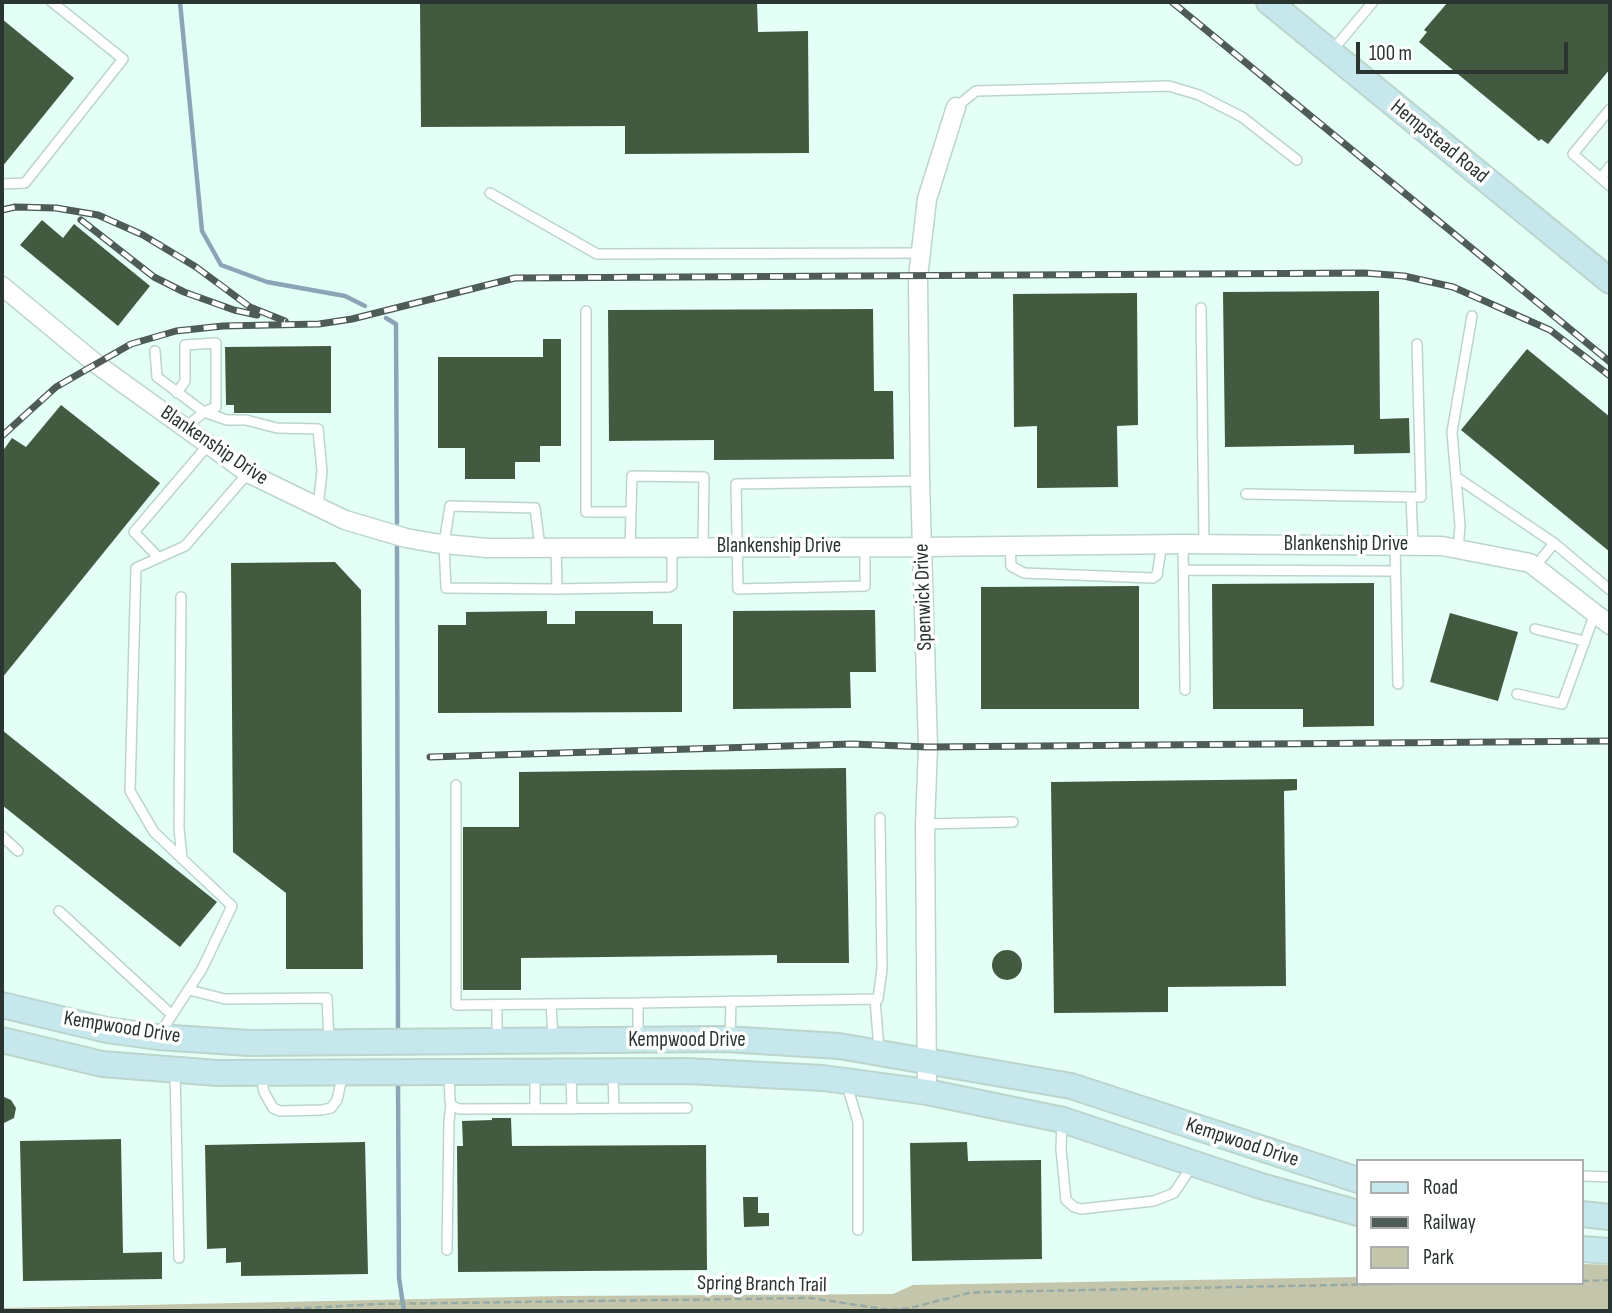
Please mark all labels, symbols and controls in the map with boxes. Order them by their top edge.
scale bar [1360,28,1572,72]
text: 100 m [1369,41,1412,66]
street label: Hempstead Road [1385,95,1493,189]
street label: Blankenship Drive [155,401,273,491]
street label: Blankenship Drive [1284,532,1408,558]
street label: Blankenship Drive [717,534,841,560]
street label: Spenwick Drive [910,543,938,651]
street label: Kempwood Drive [62,1006,182,1050]
street label: Kempwood Drive [628,1028,746,1054]
street label: Kempwood Drive [1182,1113,1302,1173]
legend [1356,1159,1584,1285]
text: Road [1423,1175,1458,1200]
text: Railway [1423,1210,1476,1235]
text: Park [1423,1245,1454,1270]
street label: Spring Branch Trail [697,1271,827,1299]

